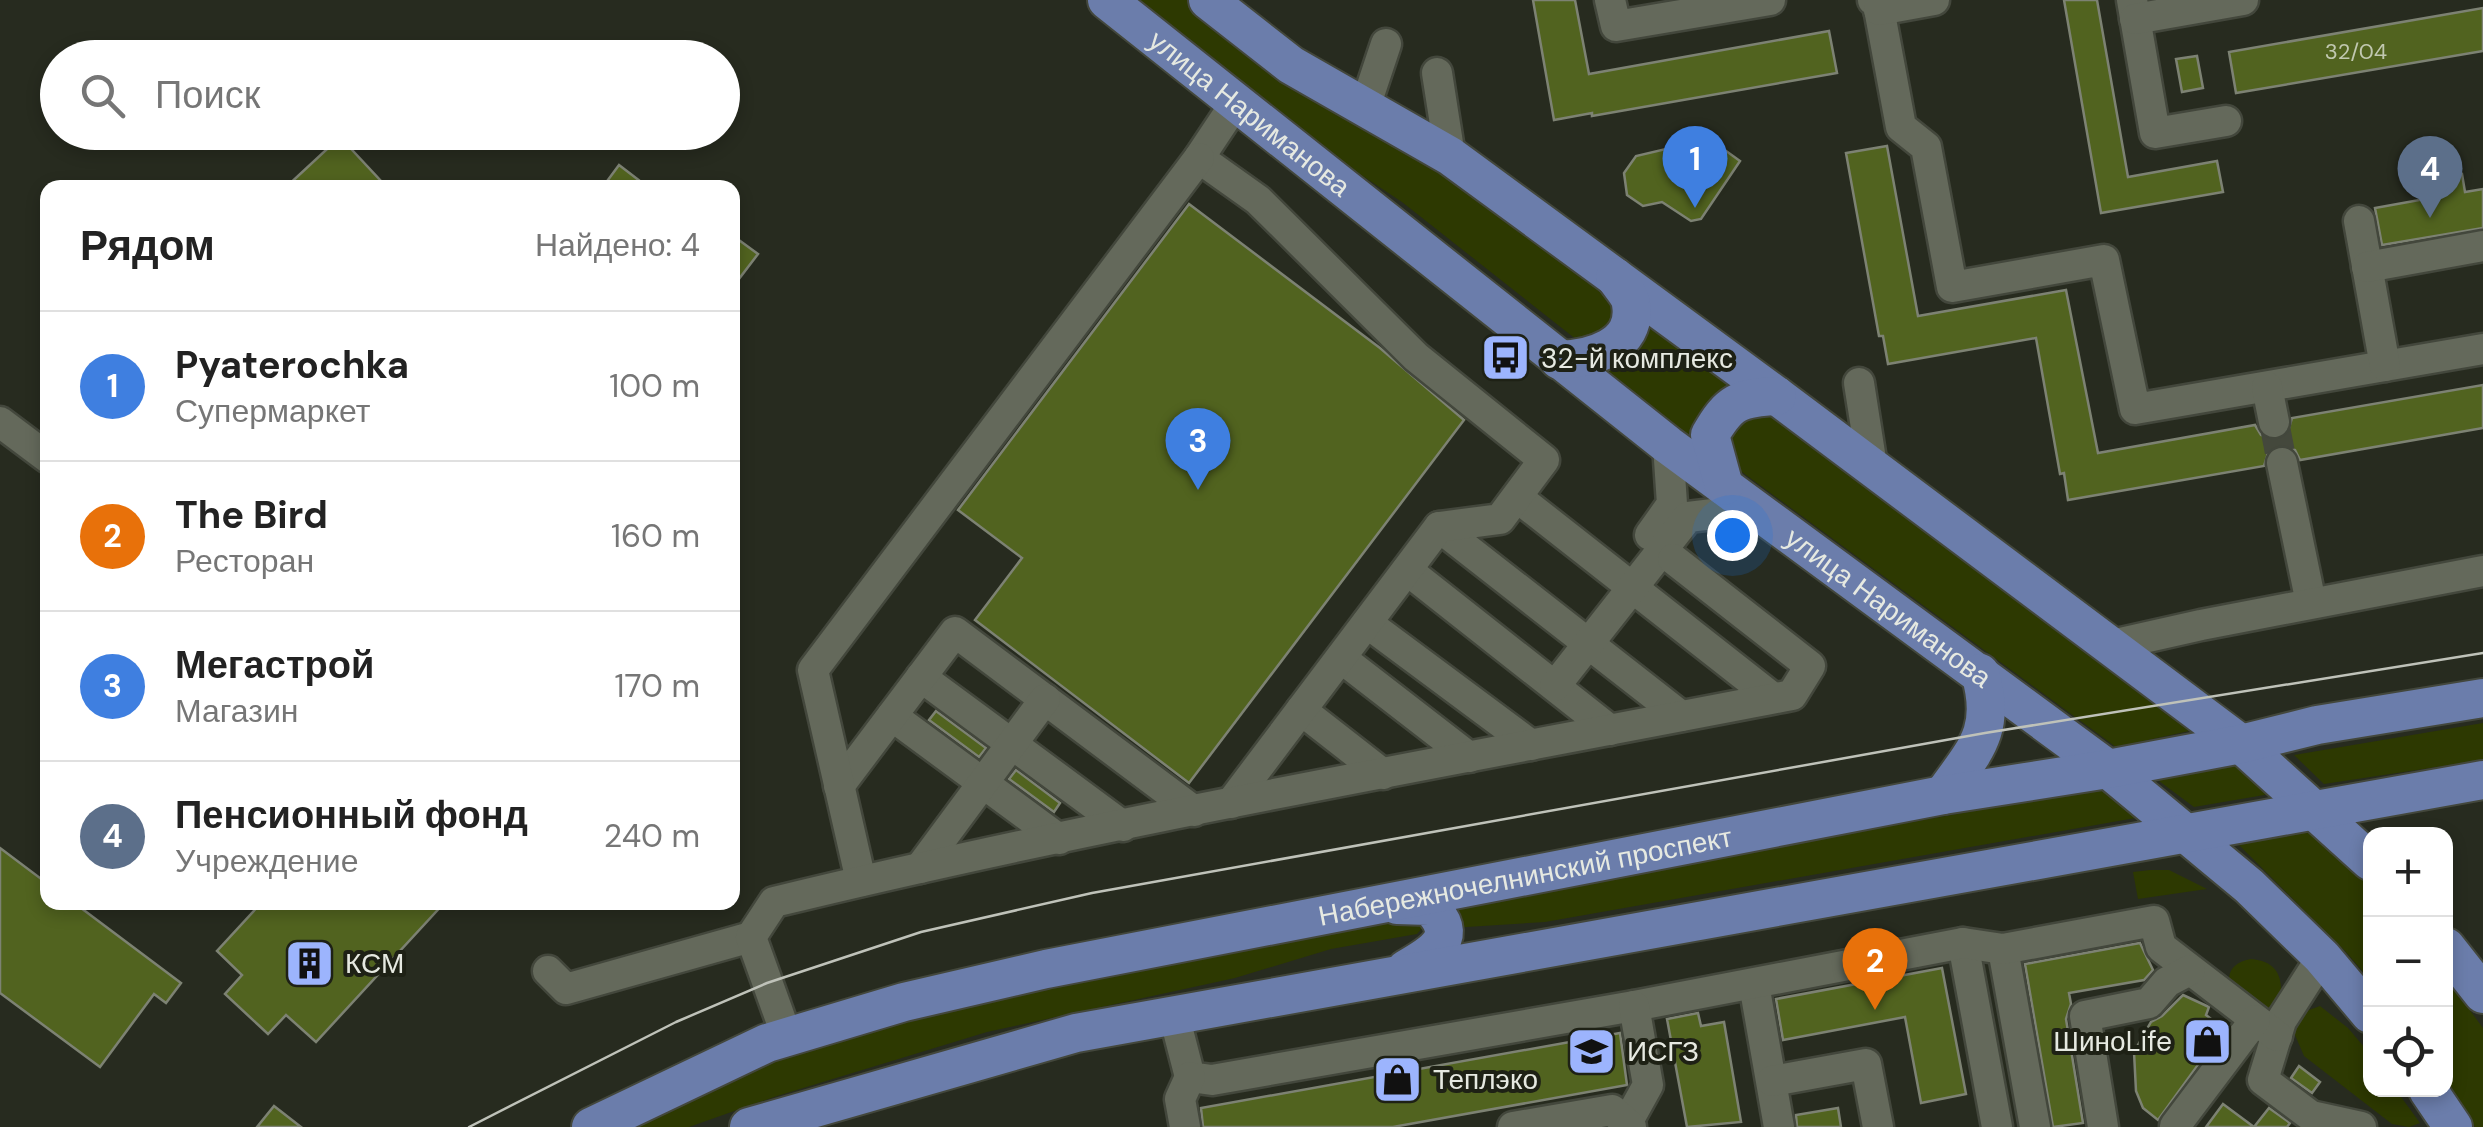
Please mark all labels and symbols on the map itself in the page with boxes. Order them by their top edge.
street label: улица Нариманова [1141,22,1358,205]
house number: 32/04 [2325,37,2387,66]
pin: 1 [1662,126,1728,208]
pin: 4 [2398,136,2462,218]
bus stop icon: 32-й комплекс [1480,332,1532,384]
place label: 32-й комплекс [1541,340,1733,377]
pin: 3 [1166,408,1230,490]
your location [1707,510,1758,561]
street label: улица Нариманова [1778,519,2000,696]
street label: Набережночелнинский проспект [1315,818,1735,934]
pin: 2 [1842,928,1908,1010]
building icon: КСМ [284,937,336,989]
place label: КСМ [345,945,404,982]
shop icon: ШиноLife [2181,1015,2233,1067]
place label: ШиноLife [2053,1023,2172,1060]
school or university icon: ИСГЗ [1566,1025,1618,1077]
place label: ИСГЗ [1627,1033,1699,1070]
shop icon: Теплэко [1372,1053,1424,1105]
place label: Теплэко [1433,1061,1538,1098]

